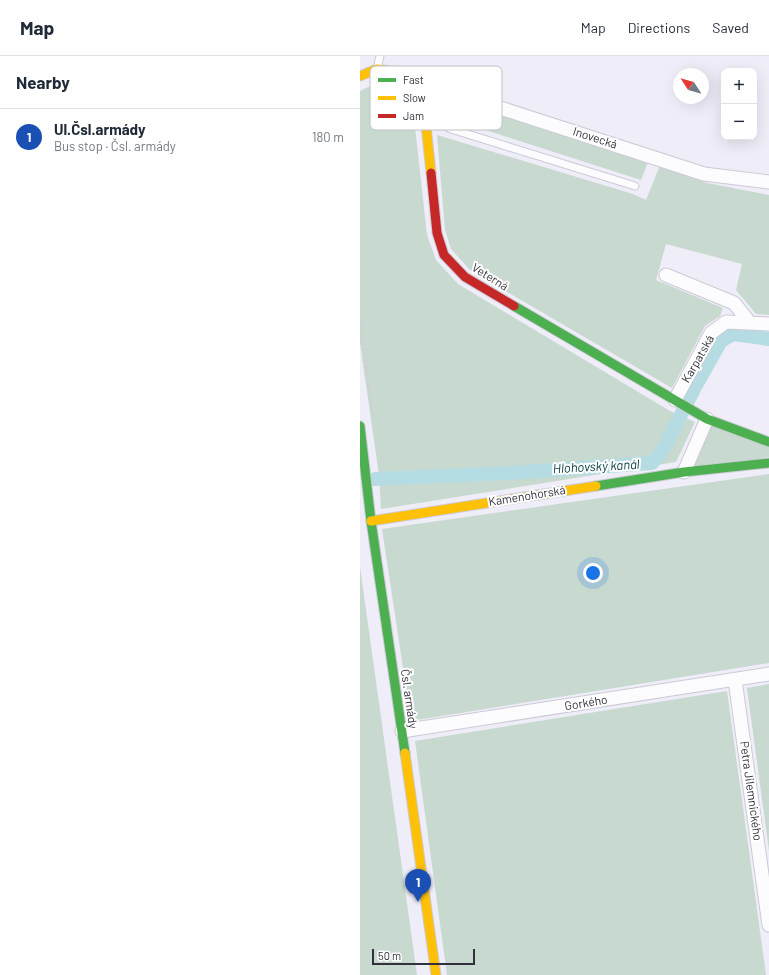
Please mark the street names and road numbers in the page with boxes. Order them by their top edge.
street label: Inovecká [571,123,619,151]
street label: Veterná [470,260,511,293]
street label: Karpatská [678,332,716,385]
street label: Kamenohorská [487,482,566,508]
street label: Čsl. armády [399,668,421,730]
street label: Gorkého [563,692,608,712]
street label: Petra Jilemnického [738,740,766,842]

